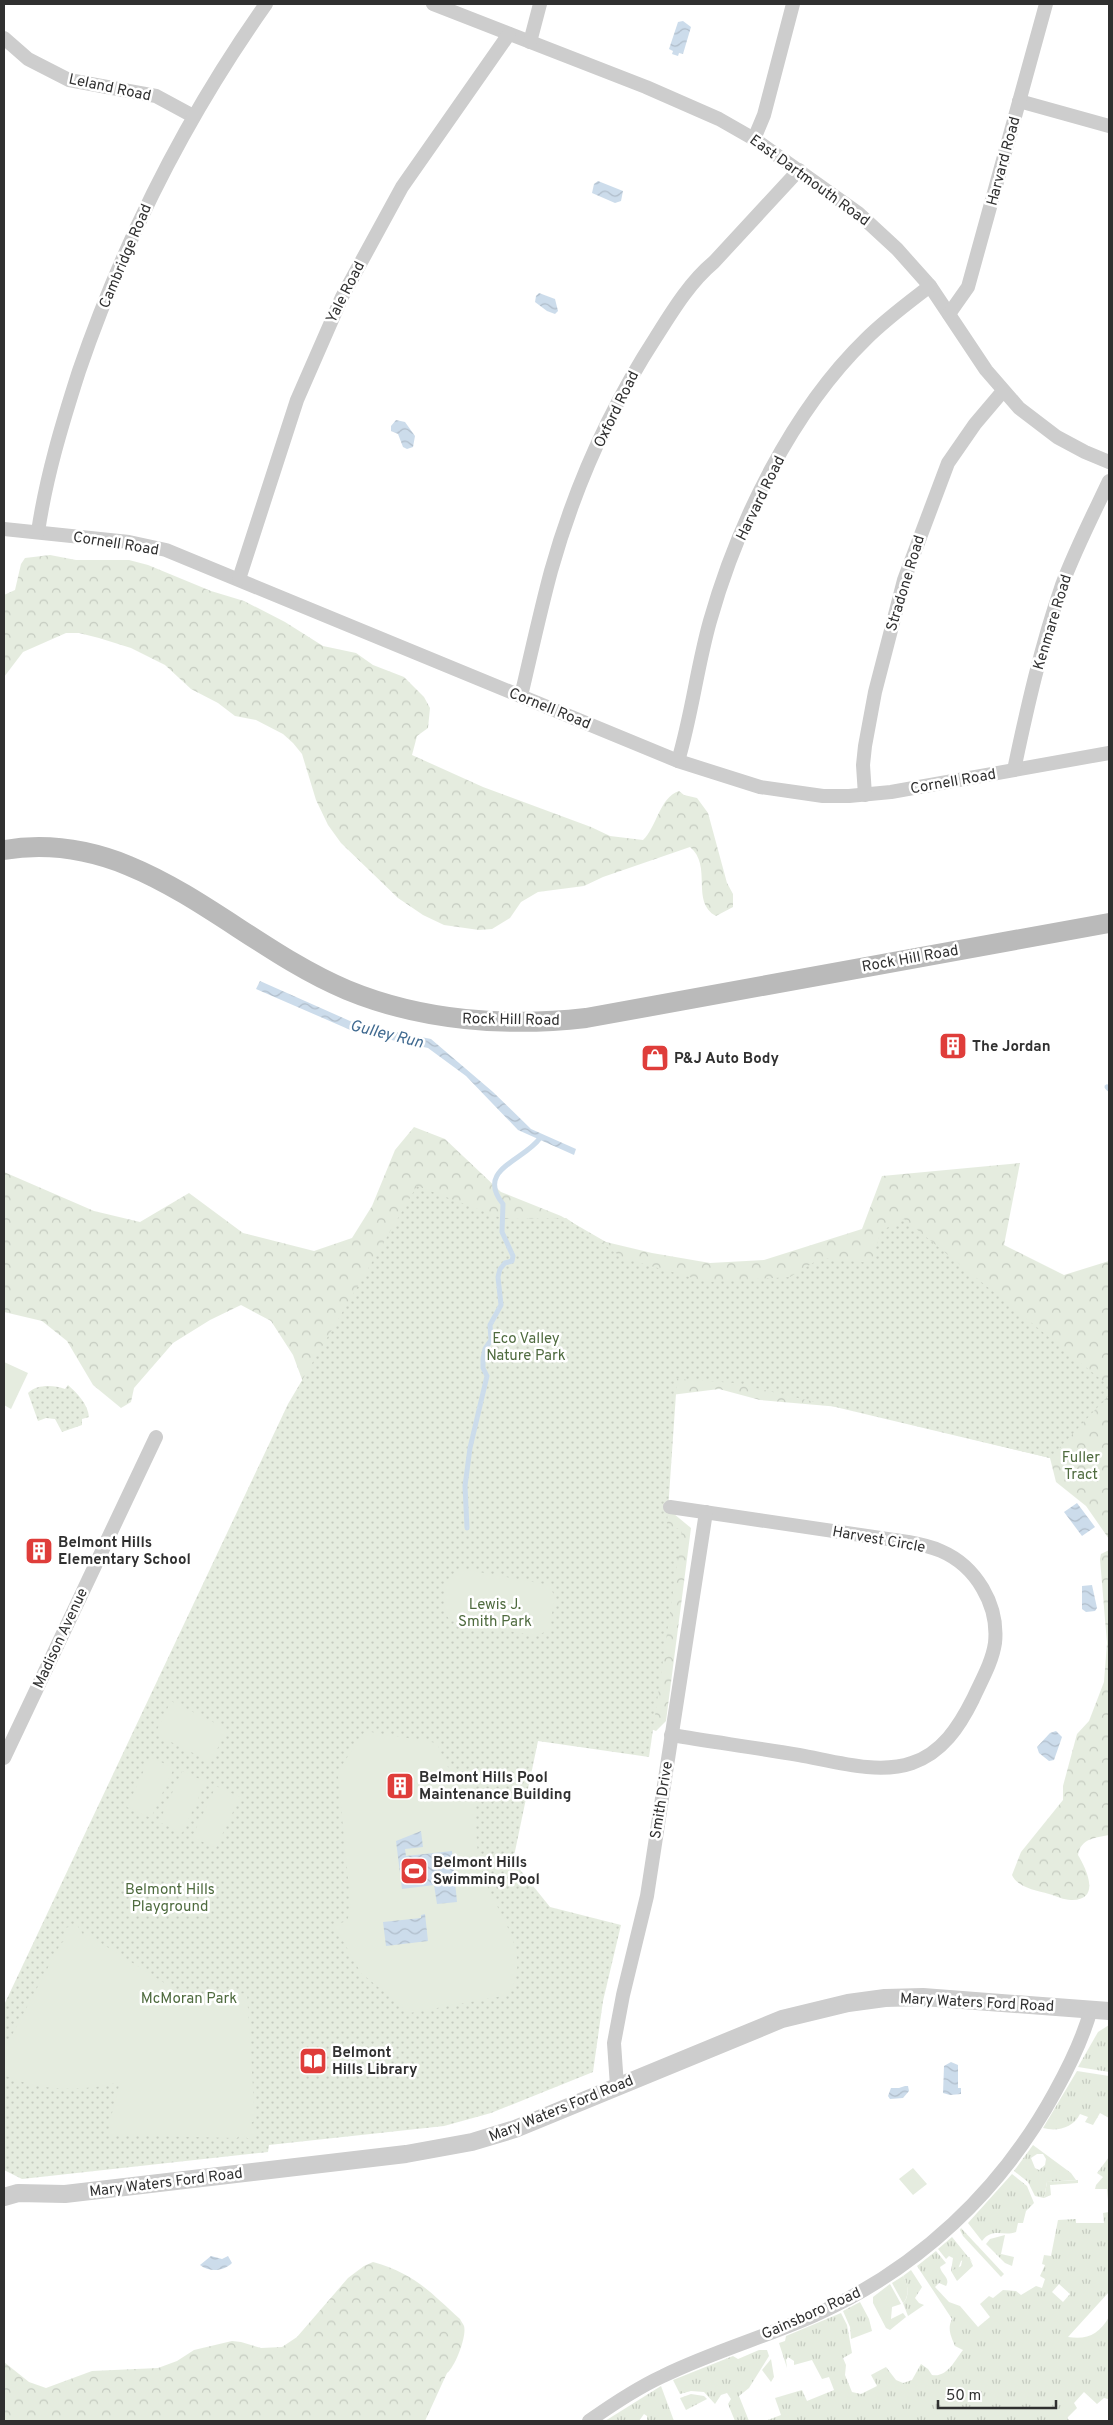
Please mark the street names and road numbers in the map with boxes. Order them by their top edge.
street label: Leland Road [67,70,153,106]
street label: Harvard Road [983,115,1025,208]
street label: East Dartmouth Road [745,131,873,231]
street label: Cambridge Road [96,202,157,312]
street label: Yale Road [323,259,370,327]
street label: Oxford Road [591,368,644,451]
street label: Harvard Road [733,453,790,544]
street label: Cornell Road [71,528,160,561]
street label: Stradone Road [883,533,930,634]
street label: Kenmare Road [1030,572,1077,673]
street label: Cornell Road [506,684,593,734]
street label: Cornell Road [909,766,998,799]
street label: Rock Hill Road [861,942,960,977]
street label: Rock Hill Road [462,1010,560,1031]
street label: Harvest Circle [831,1523,927,1558]
street label: Madison Avenue [30,1585,93,1692]
street label: Smith Drive [647,1760,678,1840]
street label: Mary Waters Ford Road [899,1990,1055,2017]
street label: Mary Waters Ford Road [486,2072,637,2147]
street label: Mary Waters Ford Road [88,2165,244,2202]
street label: Gainsboro Road [759,2284,864,2345]

